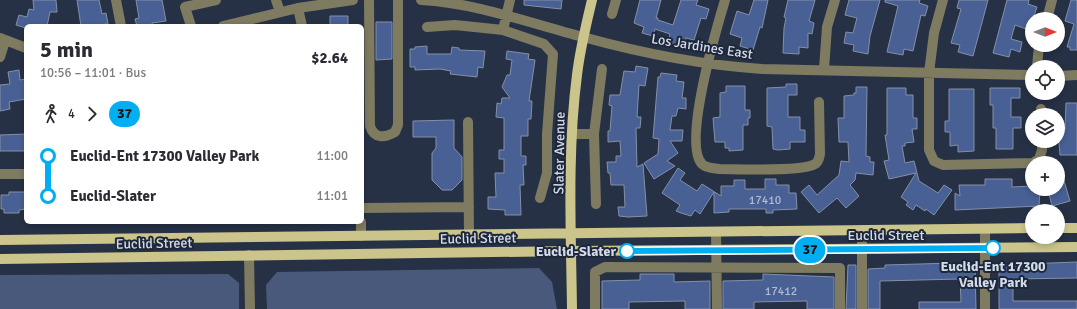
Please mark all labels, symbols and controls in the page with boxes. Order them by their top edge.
north arrow [1025,12,1065,52]
map controls [1025,12,1065,244]
street label: Los Jardines East [650,30,754,63]
text: 5 min [40,36,93,63]
text: $2.64 [311,49,348,67]
button: locate [1025,60,1065,100]
text: 10:56 – 11:01 · Bus [40,65,146,81]
icon: walk [40,103,62,125]
icon: forward [81,103,103,125]
text: 37 [117,105,132,122]
text: 4 [68,106,75,122]
button: layers [1025,108,1065,148]
street label: Slater Avenue [550,112,569,194]
text: Euclid-Ent 17300 Valley Park [70,147,259,165]
text: 11:00 [316,148,348,164]
button: + [1025,156,1065,196]
text: Euclid-Slater [70,187,156,205]
text: 11:01 [316,188,348,204]
house number: 17410 [749,193,781,208]
button: − [1025,204,1065,244]
street label: Euclid Street [848,227,924,244]
street label: Euclid Street [439,229,517,248]
street label: Euclid Street [115,234,193,253]
line badge: 37 [792,237,828,263]
marker: Euclid-Ent 17300 Valley Park [985,240,1001,256]
text: 37 [802,241,818,258]
place label: Euclid-Slater [536,243,616,260]
marker: Euclid-Slater [619,243,635,259]
place label: Euclid-Ent 17300 Valley Park [940,258,1046,291]
house number: 17412 [765,284,797,299]

